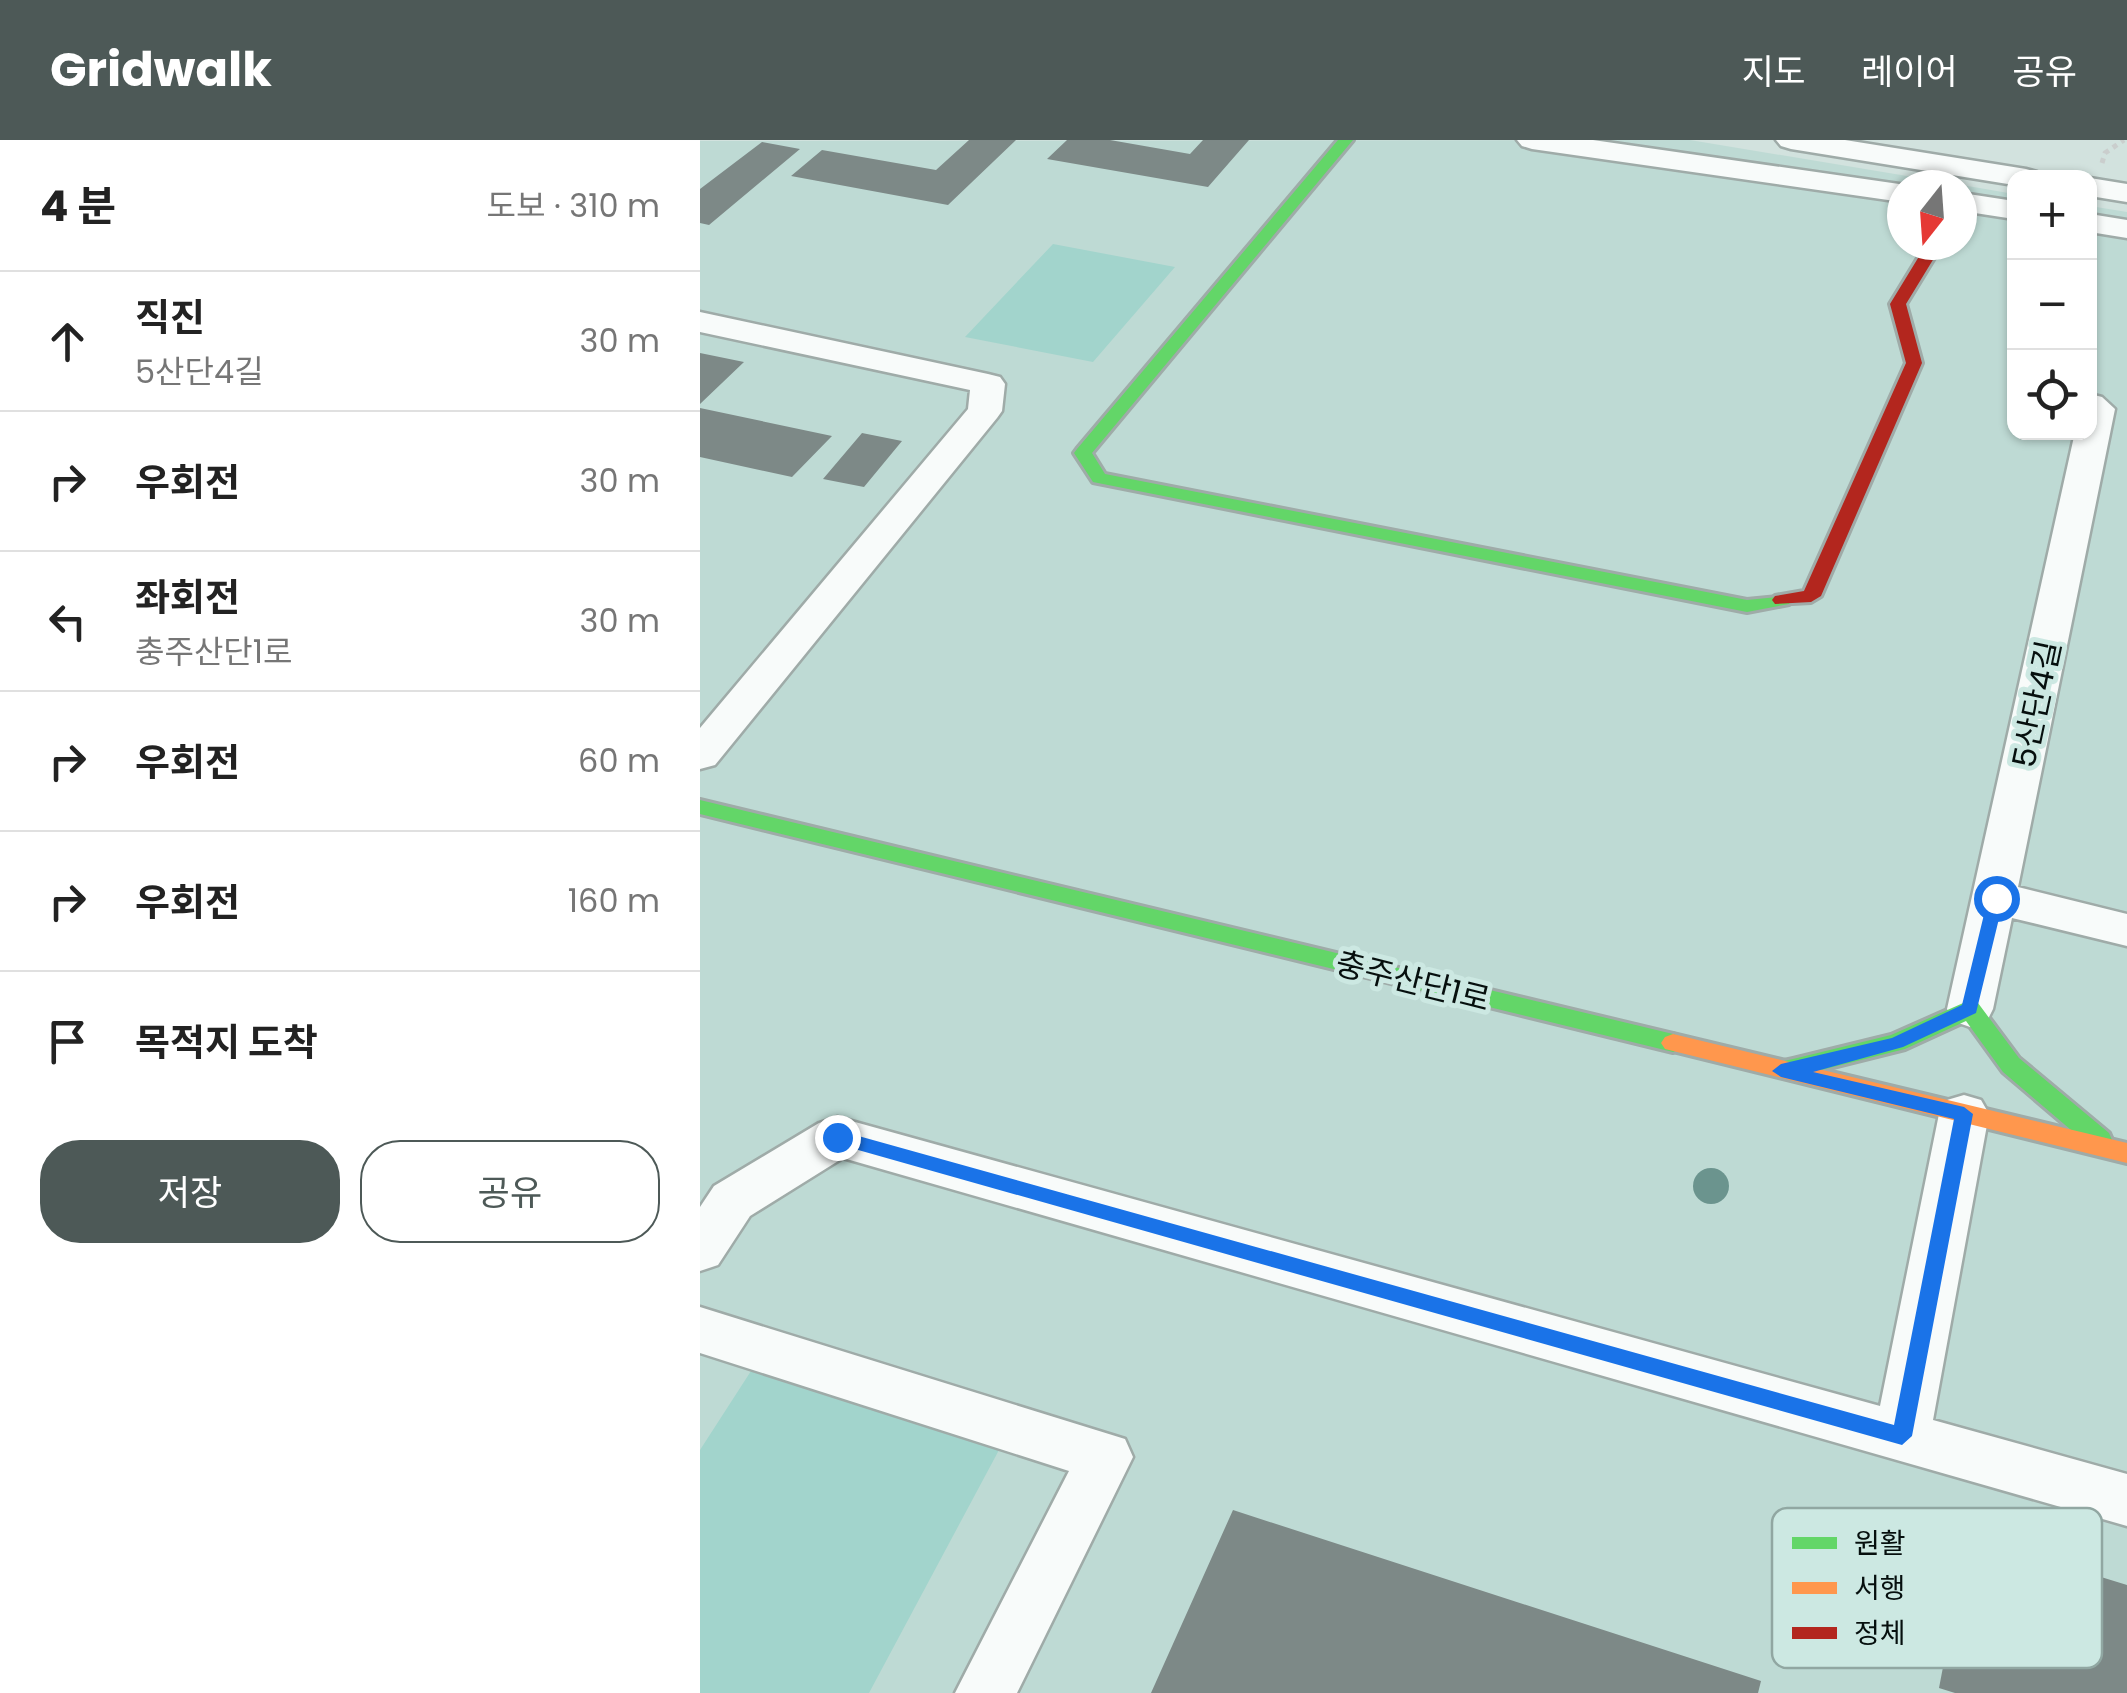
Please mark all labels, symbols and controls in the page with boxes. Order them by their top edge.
text: Gridwalk [50,36,272,103]
text: 지도 [1742,47,1806,96]
text: 레이어 [1861,47,1958,96]
text: 공유 [2013,47,2077,96]
north arrow [1887,170,1977,260]
map controls [2007,170,2097,440]
button: + [2007,170,2097,260]
text: 4 분 [40,177,116,236]
text: 도보 · 310 m [487,183,660,228]
button: − [2007,260,2097,350]
text: 직진 [135,291,205,344]
icon: ahead [40,314,95,369]
text: 30 m [580,318,660,363]
text: 5산단4길 [135,349,264,394]
button: locate [2007,350,2097,440]
icon: right [40,454,95,509]
text: 우회전 [135,456,240,509]
text: 30 m [580,458,660,503]
text: 좌회전 [135,571,240,624]
icon: left [40,594,95,649]
text: 30 m [580,598,660,643]
text: 충주산단1로 [135,629,292,674]
street label: 5산단4길 [2001,636,2071,772]
icon: right [40,734,95,789]
text: 우회전 [135,736,240,789]
text: 60 m [578,738,660,783]
icon: right [40,874,95,929]
text: 우회전 [135,876,240,929]
route start [1974,876,2020,922]
text: 160 m [568,878,660,923]
street label: 충주산단1로 [1331,940,1495,1022]
icon: arrive [40,1014,95,1069]
text: 목적지 도착 [135,1016,318,1069]
route end [815,1115,861,1161]
button: 저장 [40,1140,340,1243]
button: 공유 [360,1140,660,1243]
legend [1772,1508,2102,1668]
text: 원활 [1854,1524,1906,1563]
text: 서행 [1854,1569,1906,1608]
text: 정체 [1854,1614,1906,1653]

